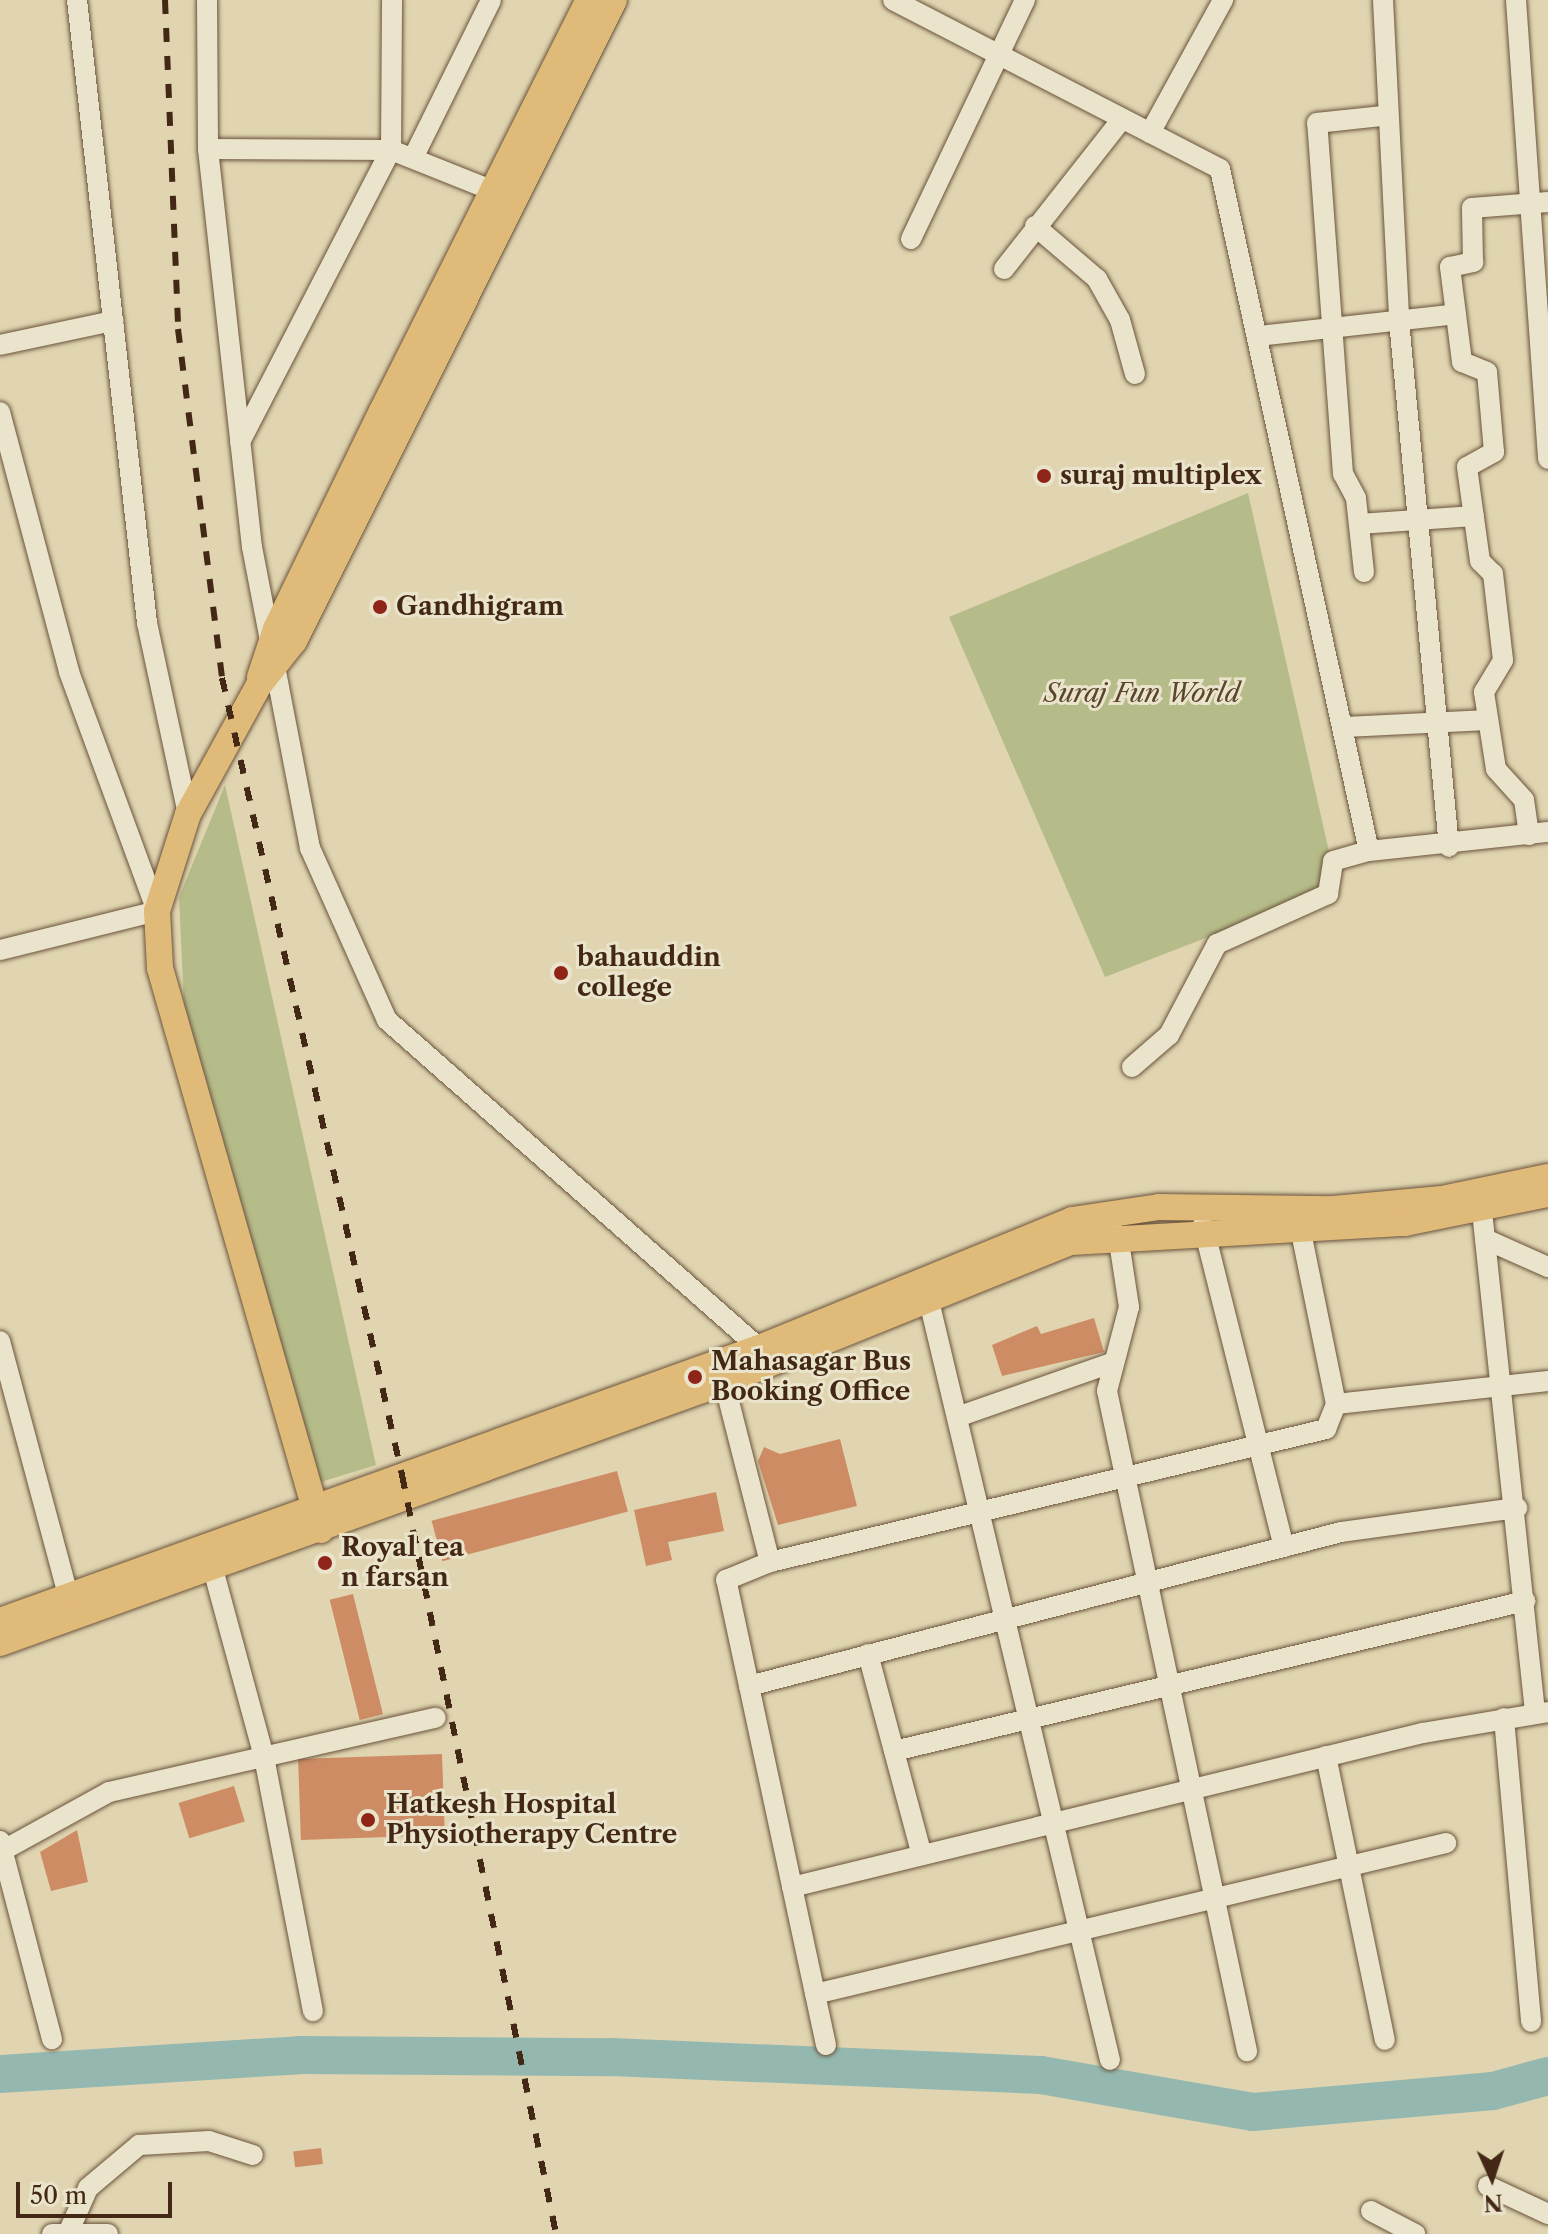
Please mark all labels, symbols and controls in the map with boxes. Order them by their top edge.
place label: suraj multiplex [1060,460,1262,492]
marker: suraj multiplex [1035,467,1053,485]
place label: Gandhigram [396,591,564,623]
marker: Gandhigram [371,598,389,616]
park label: Suraj Fun World [1044,678,1240,710]
place label: bahauddin college [577,942,721,1004]
marker: bahauddin college [552,964,570,982]
place label: Mahasagar Bus Booking Office [711,1346,911,1408]
marker: Mahasagar Bus Booking Office [686,1368,704,1386]
place label: Royal tea n farsan [341,1532,464,1594]
marker: Royal tea n farsan [316,1554,334,1572]
place label: Hatkesh Hospital Physiotherapy Centre [386,1789,678,1850]
marker: Hatkesh Hospital Physiotherapy Centre [357,1809,379,1831]
north arrow [1452,2138,1532,2218]
scale bar [20,2166,176,2216]
text: 50 m [30,2181,87,2210]
text: N [1483,2188,1504,2216]

